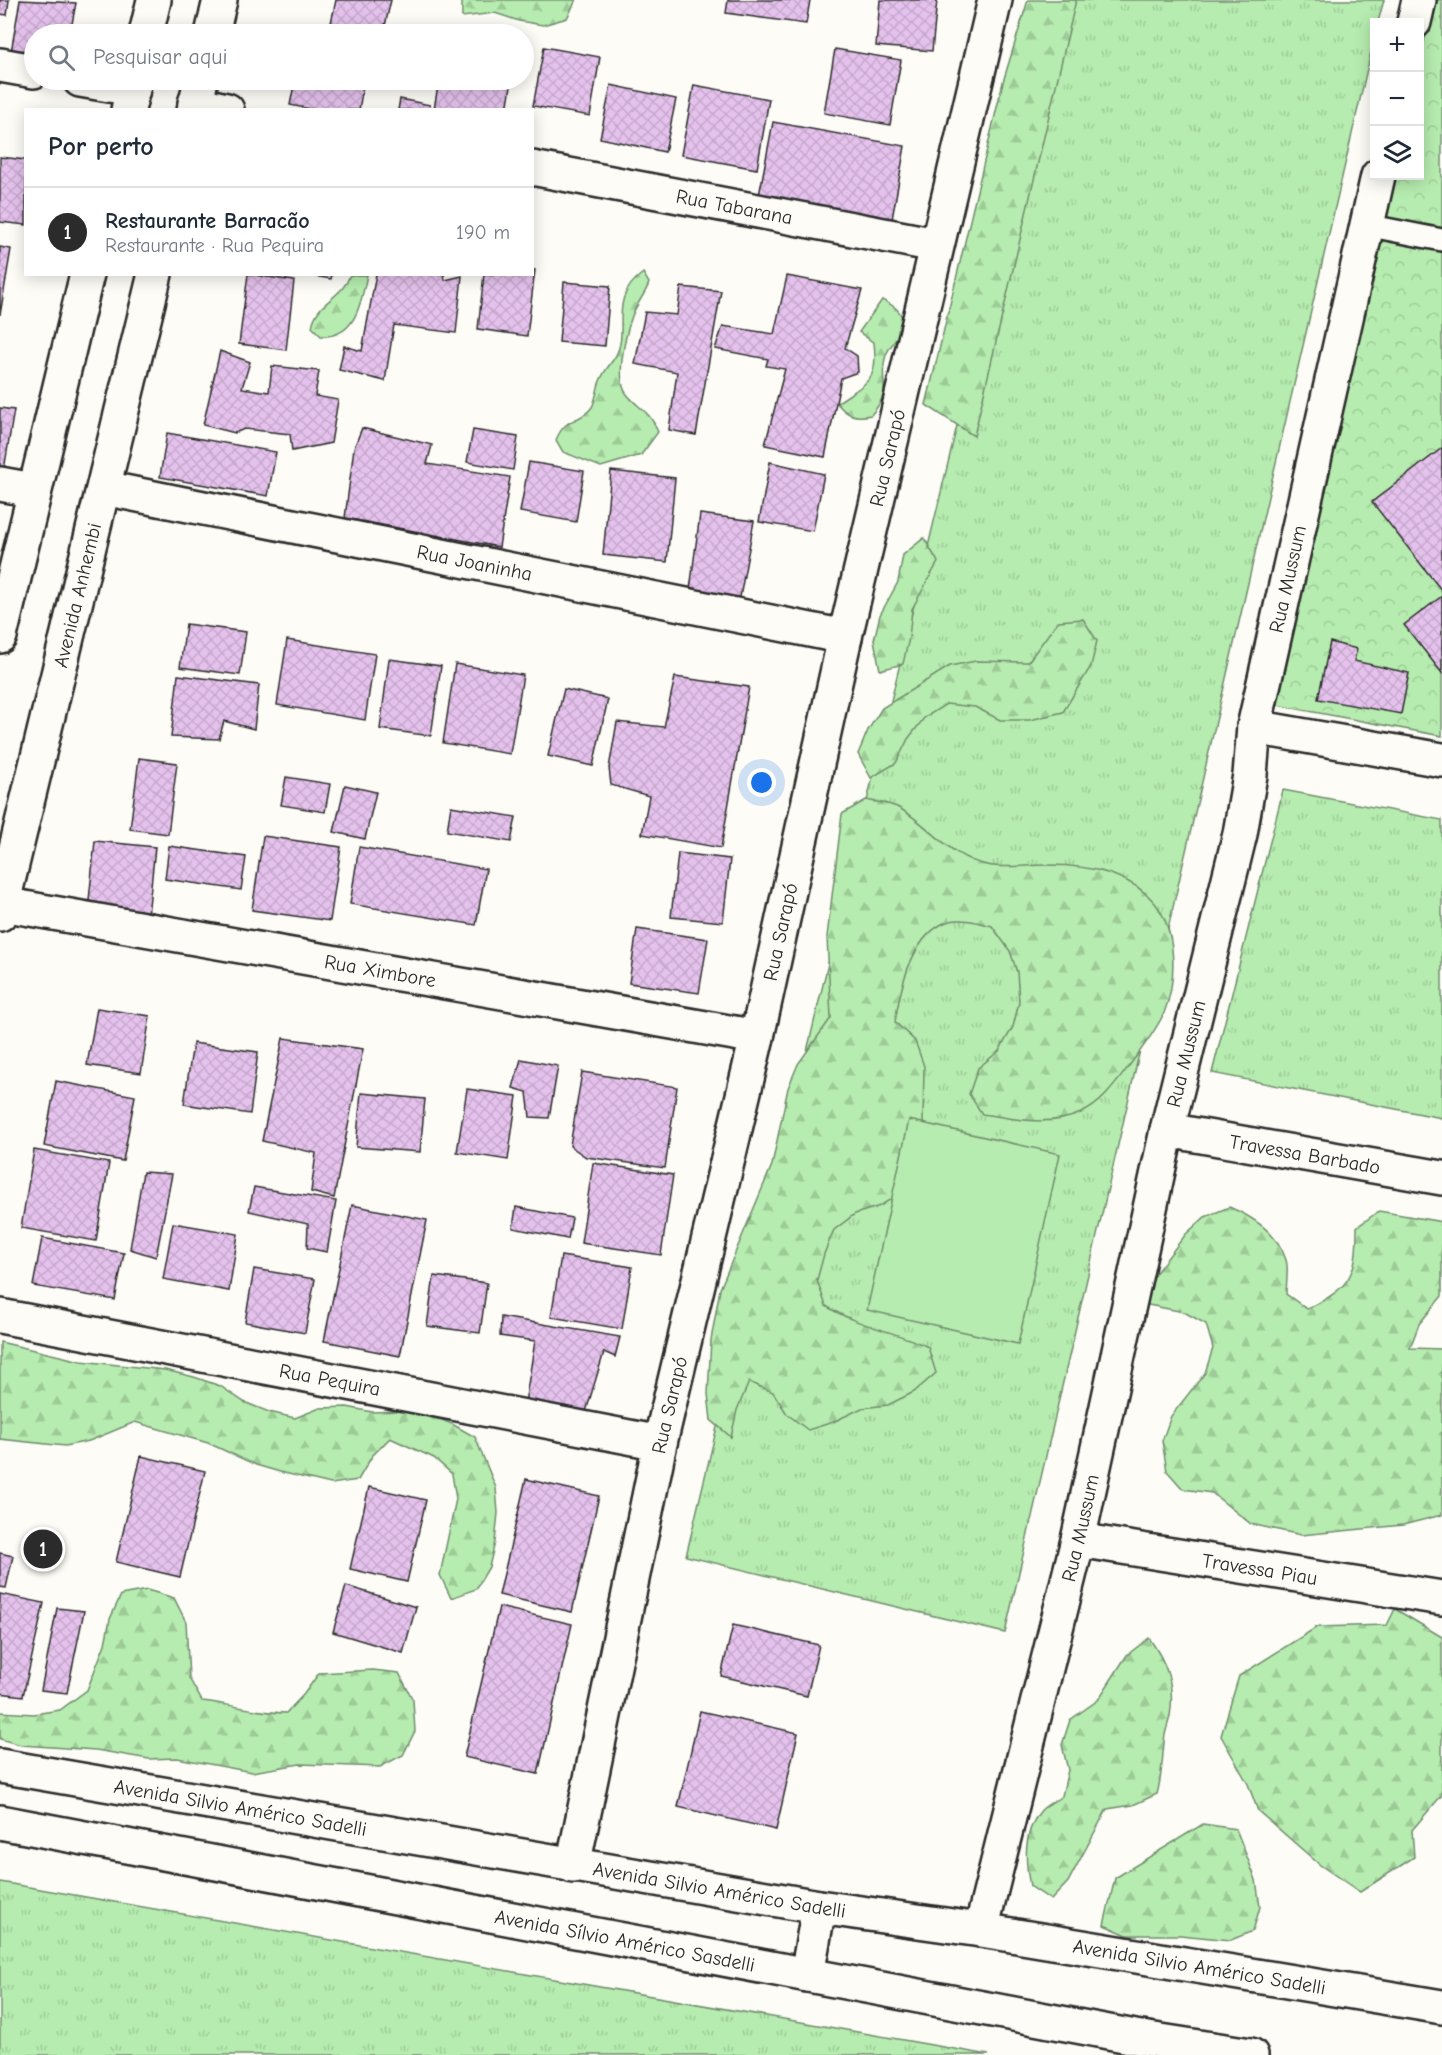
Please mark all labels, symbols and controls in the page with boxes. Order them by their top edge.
map controls [1370,18,1424,180]
button: + [1370,18,1424,72]
search box [24,24,534,90]
icon: search [45,41,78,74]
text: Pesquisar aqui [93,44,228,70]
button: − [1370,72,1424,126]
button: layers [1370,126,1424,180]
text: Por perto [48,132,154,162]
street label: Rua Tabarana [674,184,795,229]
text: Restaurante Barracão [105,208,310,234]
text: 1 [64,221,71,244]
text: 190 m [456,221,510,244]
text: Restaurante · Rua Pequira [105,234,324,257]
street label: Rua Sarapó [865,407,910,509]
street label: Avenida Anhembi [49,521,106,670]
street label: Rua Mussum [1264,523,1311,635]
street label: Rua Joaninha [415,540,534,585]
your location [747,768,776,797]
street label: Rua Sarapó [758,881,802,983]
street label: Rua Ximbore [323,950,438,992]
street label: Rua Mussum [1162,998,1210,1110]
street label: Travessa Barbado [1228,1130,1382,1179]
street label: Rua Sarapó [647,1354,692,1456]
street label: Rua Pequira [277,1359,382,1400]
street label: Rua Mussum [1057,1472,1103,1584]
pin: 1 [24,1526,63,1572]
street label: Travessa Piau [1200,1548,1319,1589]
street label: Avenida Silvio Américo Sadelli [112,1774,369,1840]
street label: Avenida Silvio Américo Sadelli [591,1857,847,1922]
street label: Avenida Sílvio Américo Sasdelli [493,1904,757,1976]
street label: Avenida Silvio Américo Sadelli [1071,1934,1327,1999]

